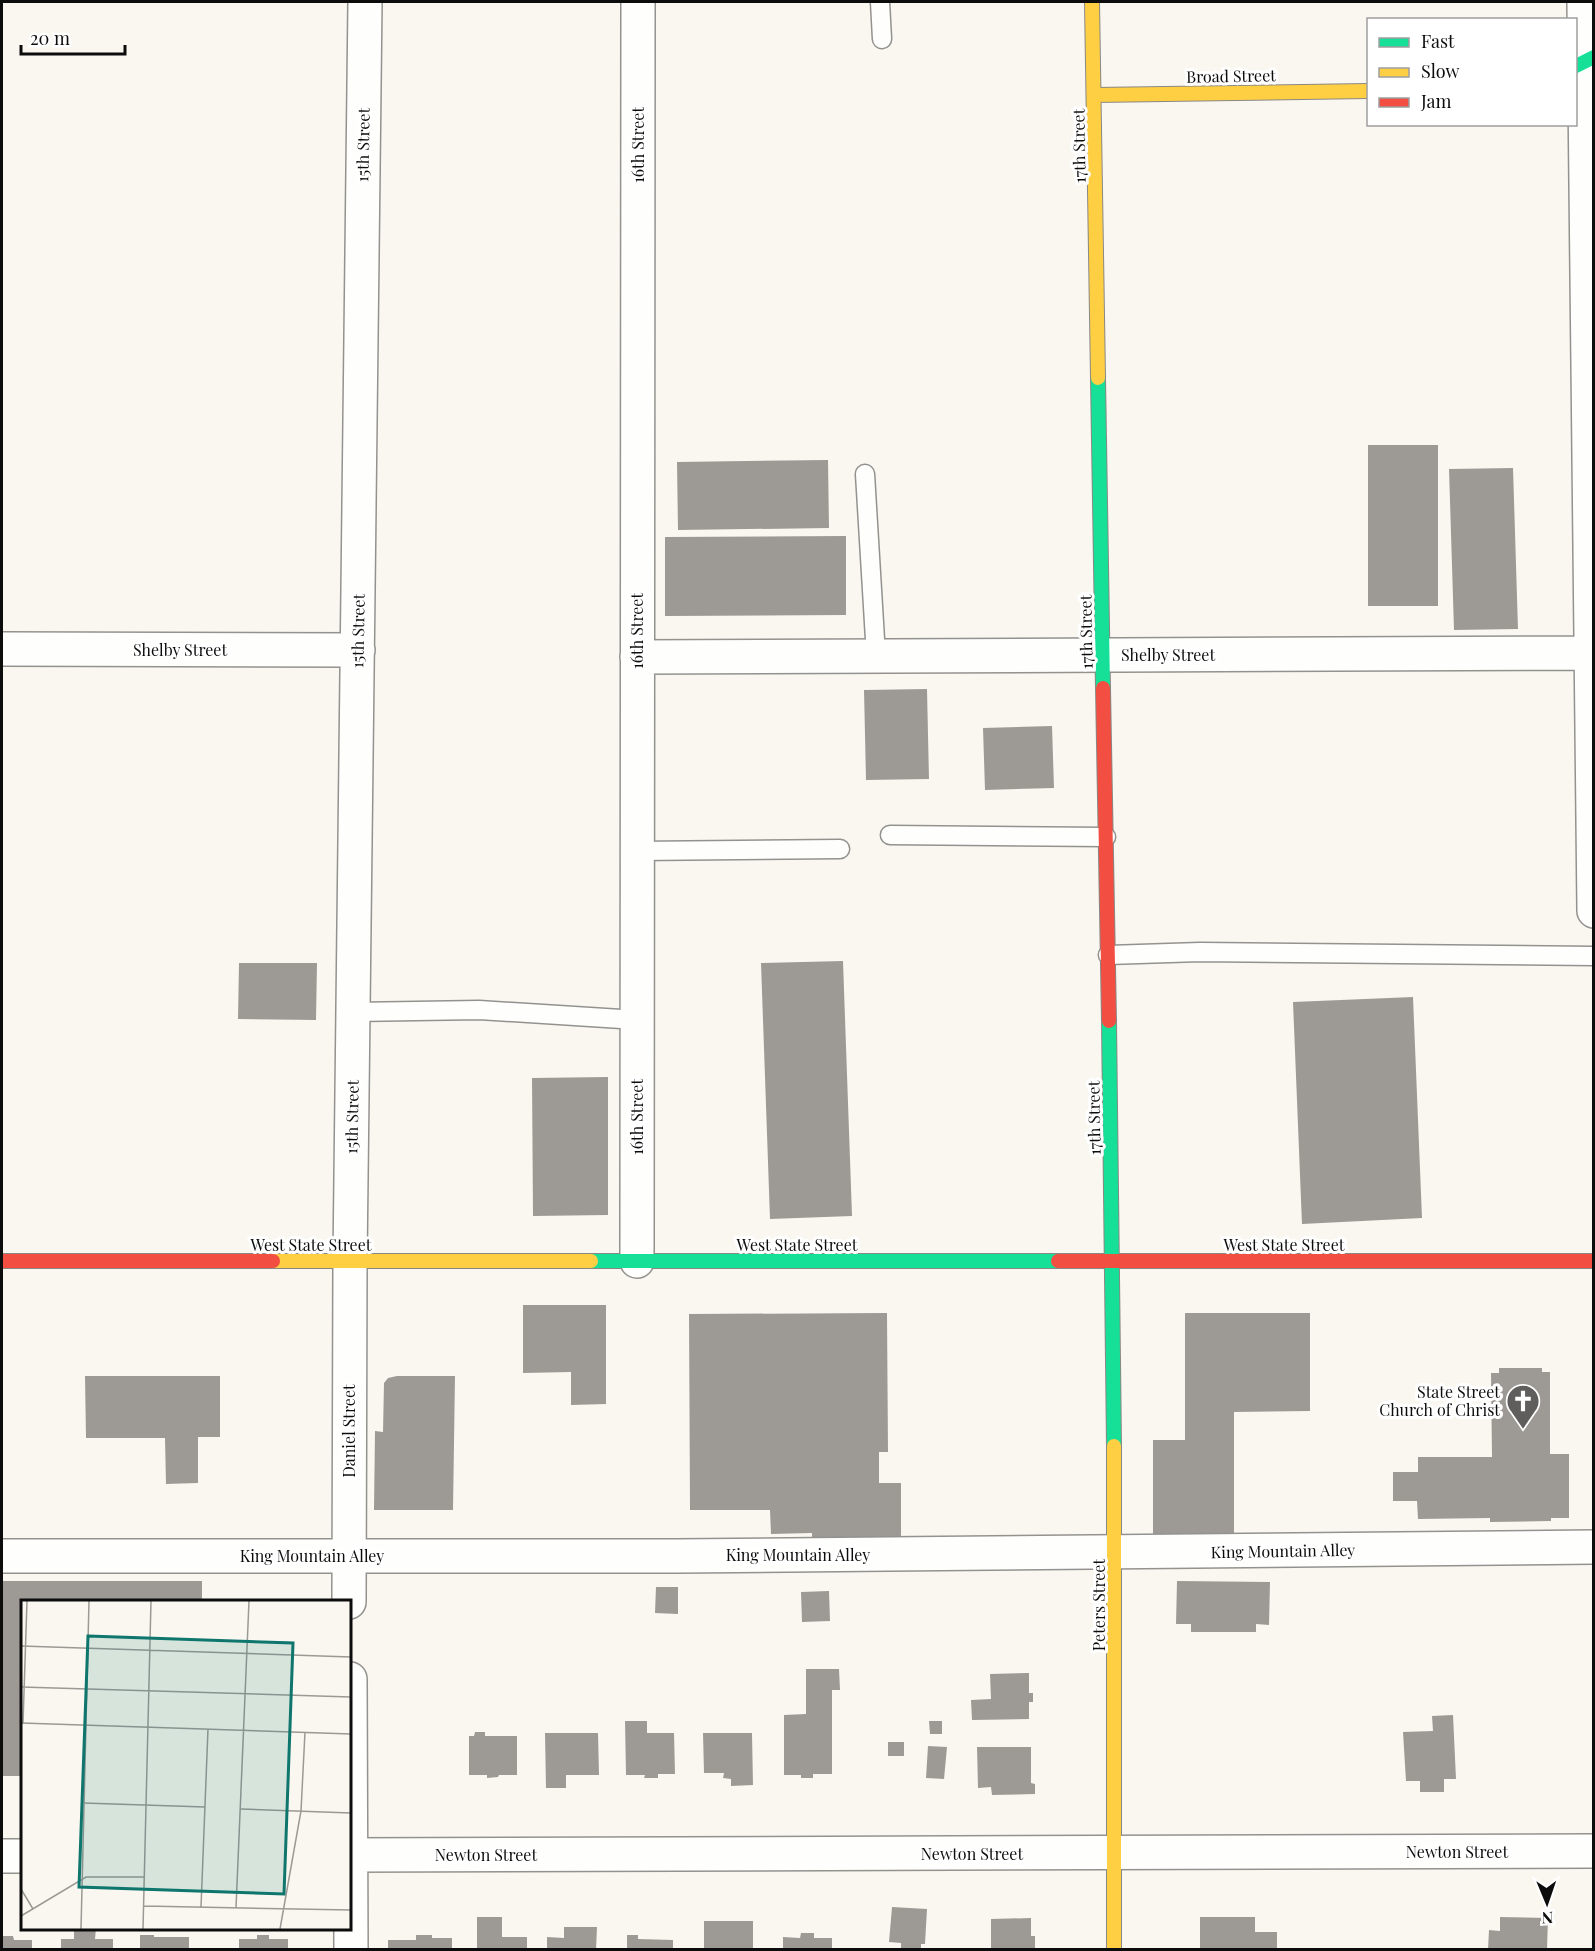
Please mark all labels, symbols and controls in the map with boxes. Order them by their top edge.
scale bar [21,18,124,56]
legend [1367,18,1577,126]
text: 20 m [30,26,70,50]
text: Fast [1421,29,1455,53]
text: Slow [1421,59,1459,83]
street label: Broad Street [1186,64,1276,87]
text: Jam [1420,89,1451,113]
street label: 15th Street [351,107,374,182]
street label: 16th Street [627,107,648,183]
street label: 17th Street [1067,108,1090,183]
street label: 15th Street [346,593,369,668]
street label: 16th Street [626,593,647,669]
street label: 17th Street [1074,594,1097,669]
street label: Shelby Street [133,639,227,660]
street label: Shelby Street [1121,644,1215,665]
street label: 15th Street [340,1079,363,1154]
street label: 16th Street [626,1079,647,1155]
street label: 17th Street [1082,1080,1105,1155]
street label: West State Street [250,1234,372,1255]
street label: West State Street [736,1234,858,1255]
street label: West State Street [1223,1234,1345,1255]
place label: State Street Church of Christ [1379,1381,1500,1420]
church icon: State Street Church of Christ [1505,1383,1541,1430]
street label: Daniel Street [338,1384,359,1478]
street label: King Mountain Alley [1210,1539,1355,1562]
street label: King Mountain Alley [726,1544,870,1565]
street label: King Mountain Alley [240,1545,384,1566]
street label: Peters Street [1088,1559,1109,1651]
inset map [21,1600,351,1930]
street label: Newton Street [1406,1841,1508,1862]
street label: Newton Street [921,1843,1023,1864]
street label: Newton Street [435,1844,537,1865]
north arrow [1517,1873,1577,1933]
text: N [1541,1908,1554,1929]

